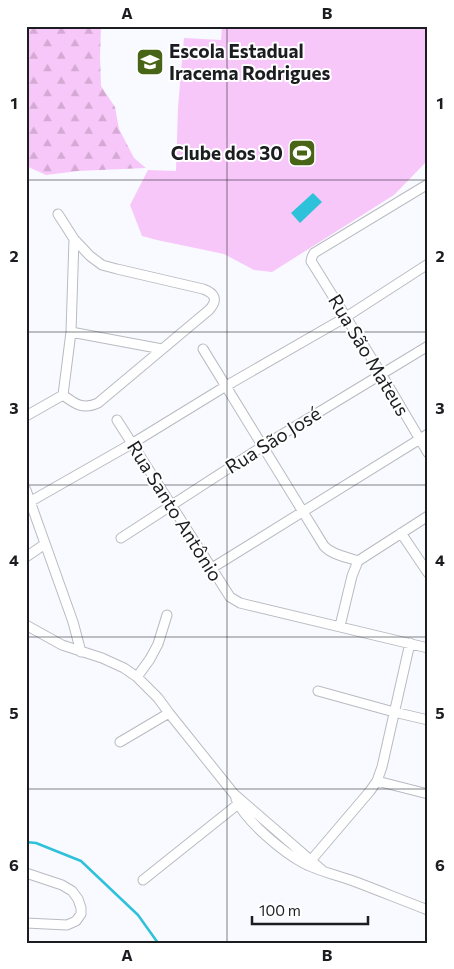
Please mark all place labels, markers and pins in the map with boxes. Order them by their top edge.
place label: Escola Estadual Iracema Rodrigues [169,39,330,84]
school or university icon: Escola Estadual Iracema Rodrigues [135,47,165,77]
sports icon: Clube dos 30 [287,138,317,168]
place label: Clube dos 30 [171,141,283,164]

